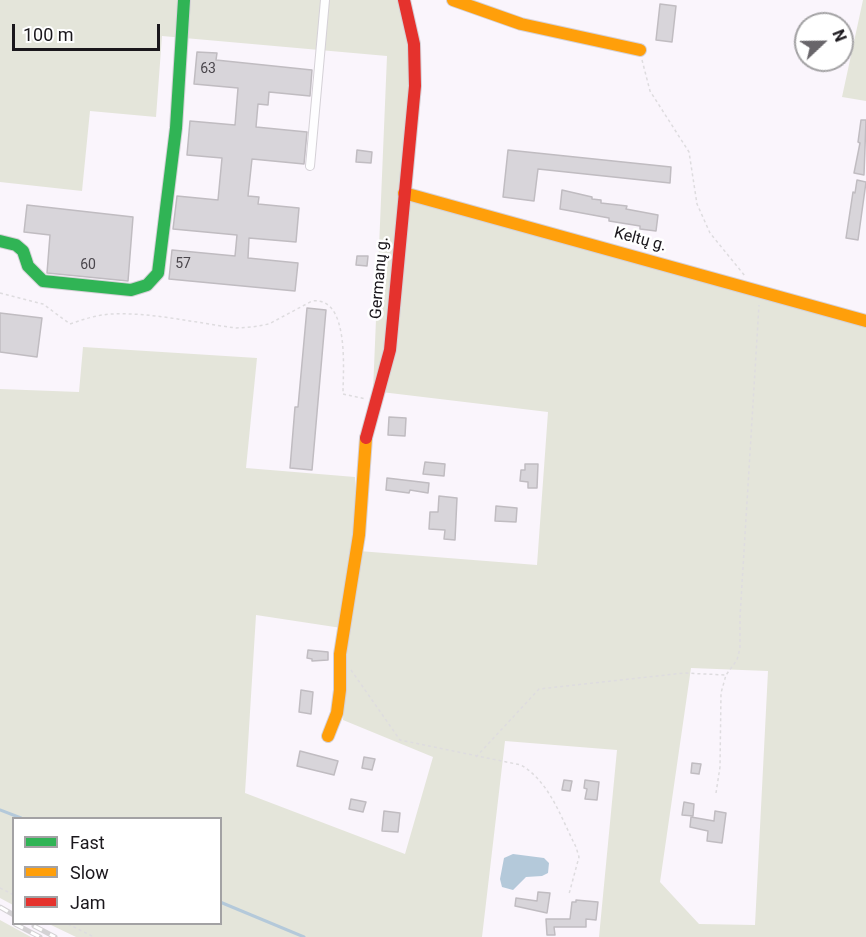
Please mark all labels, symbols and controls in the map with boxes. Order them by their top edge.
scale bar [15,12,164,50]
north arrow [794,12,854,72]
text: 100 m [23,24,74,45]
text: N [828,27,850,45]
house number: 63 [200,61,216,77]
street label: Keltų g. [612,224,668,256]
street label: Germanų g. [367,236,393,320]
house number: 57 [175,256,191,272]
house number: 60 [80,257,96,273]
legend [12,817,222,925]
text: Fast [70,832,105,853]
text: Slow [70,862,109,883]
text: Jam [70,892,106,913]

